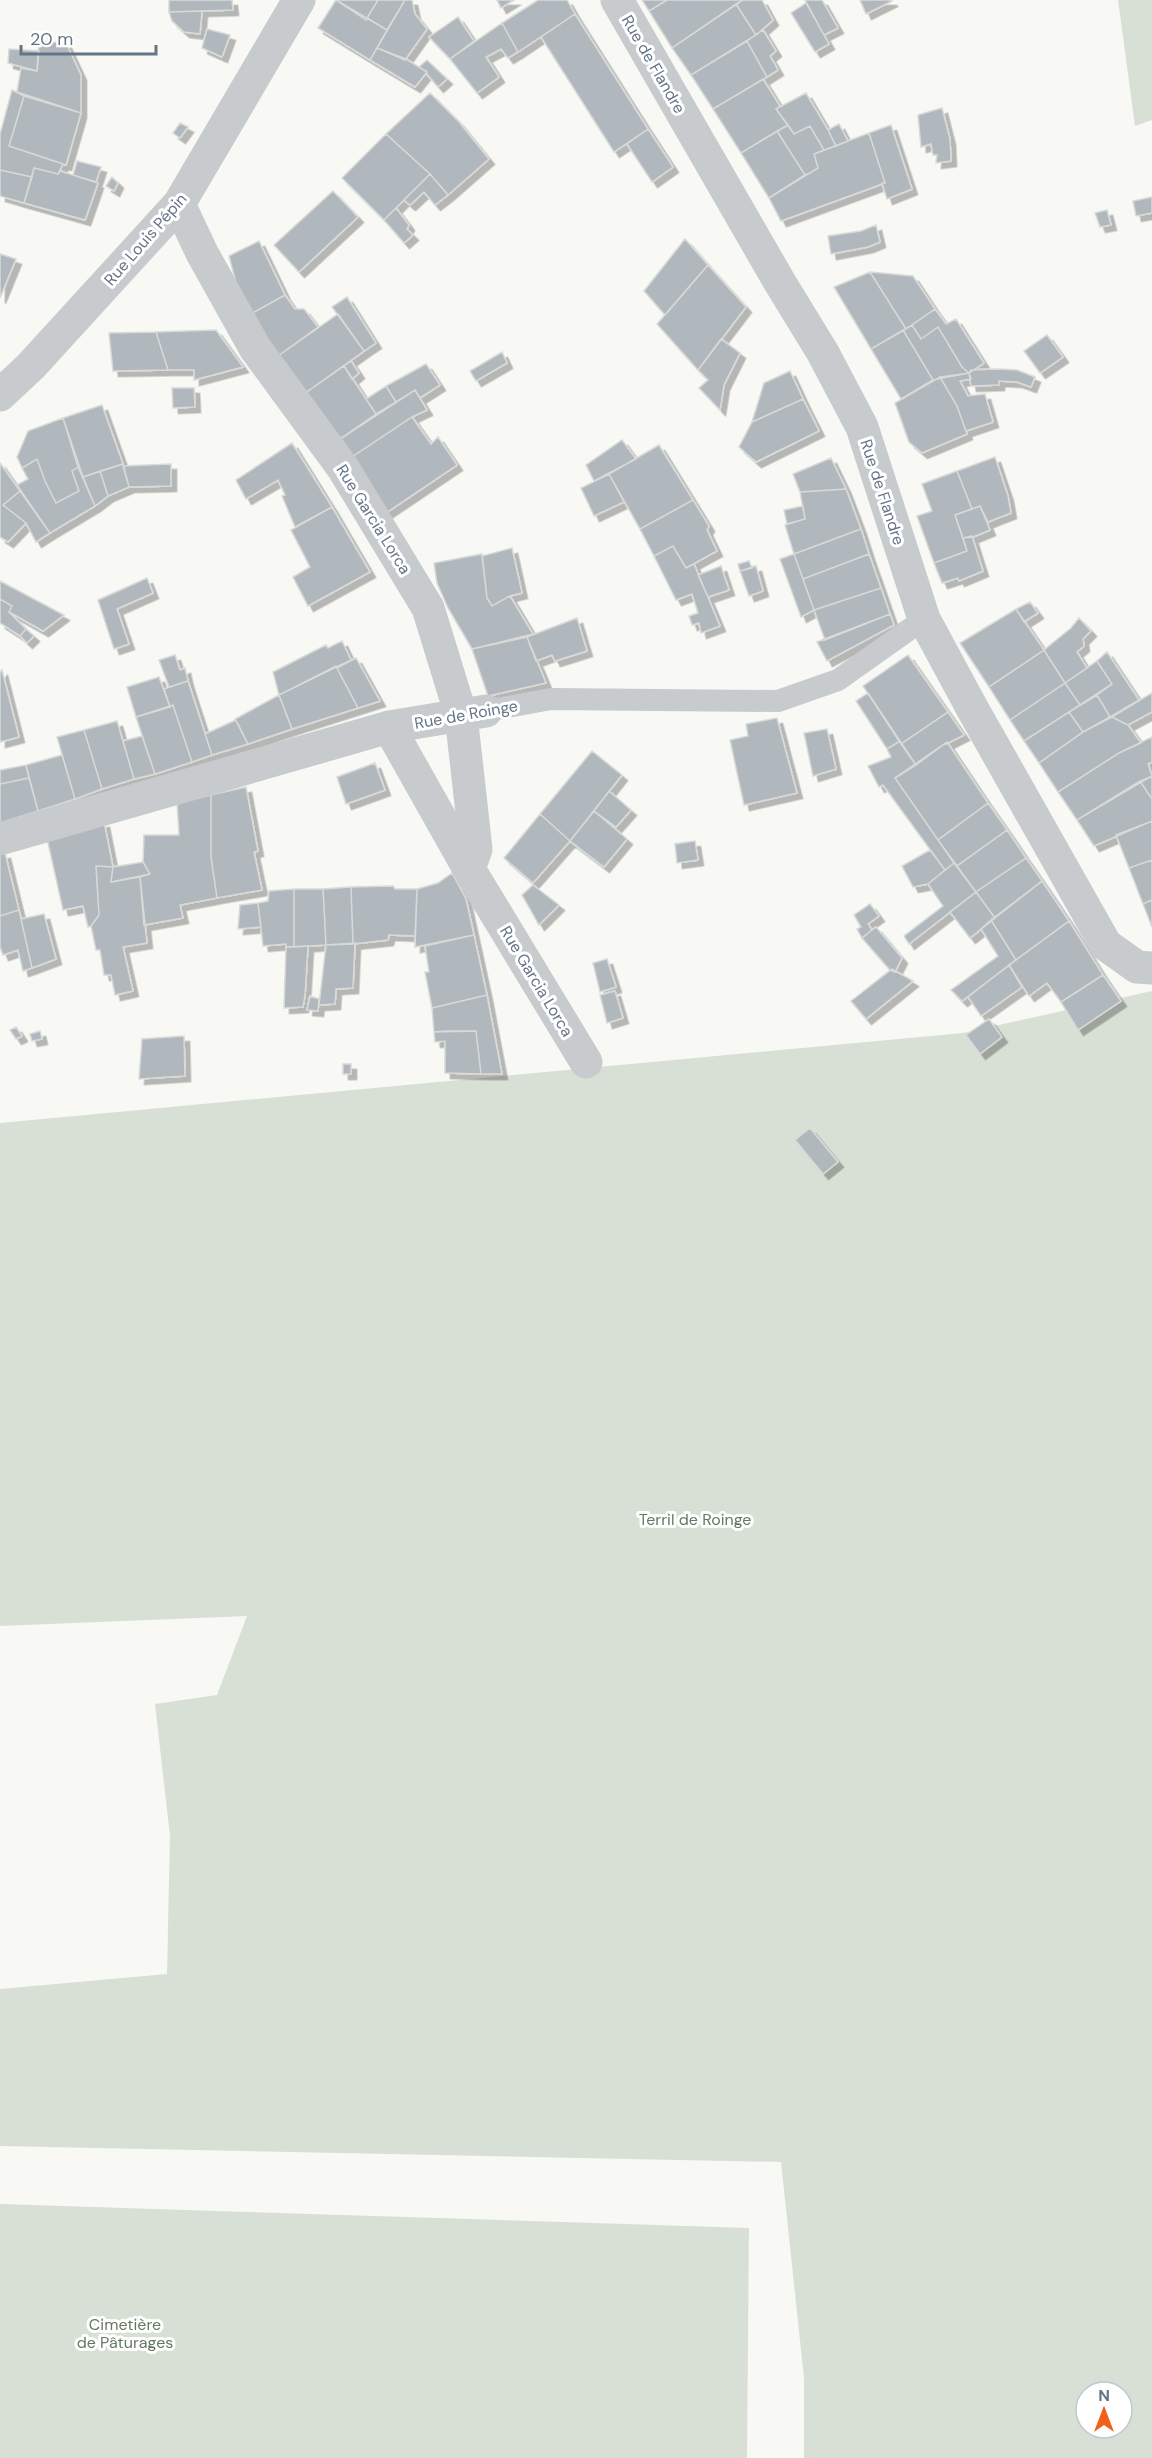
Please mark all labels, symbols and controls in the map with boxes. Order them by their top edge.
street label: Rue de Flandre [617,11,690,117]
scale bar [21,18,156,56]
text: 20 m [30,27,73,51]
street label: Rue Louis Pépin [99,189,191,290]
street label: Rue de Flandre [856,437,910,548]
street label: Rue Garcia Lorca [331,460,416,578]
street label: Rue de Roinge [413,695,519,734]
street label: Rue Garcia Lorca [495,922,578,1040]
park label: Terril de Roinge [639,1509,751,1530]
park label: Cimetière de Pâturages [77,2314,173,2353]
north arrow [1074,2380,1134,2440]
text: N [1098,2385,1110,2406]

